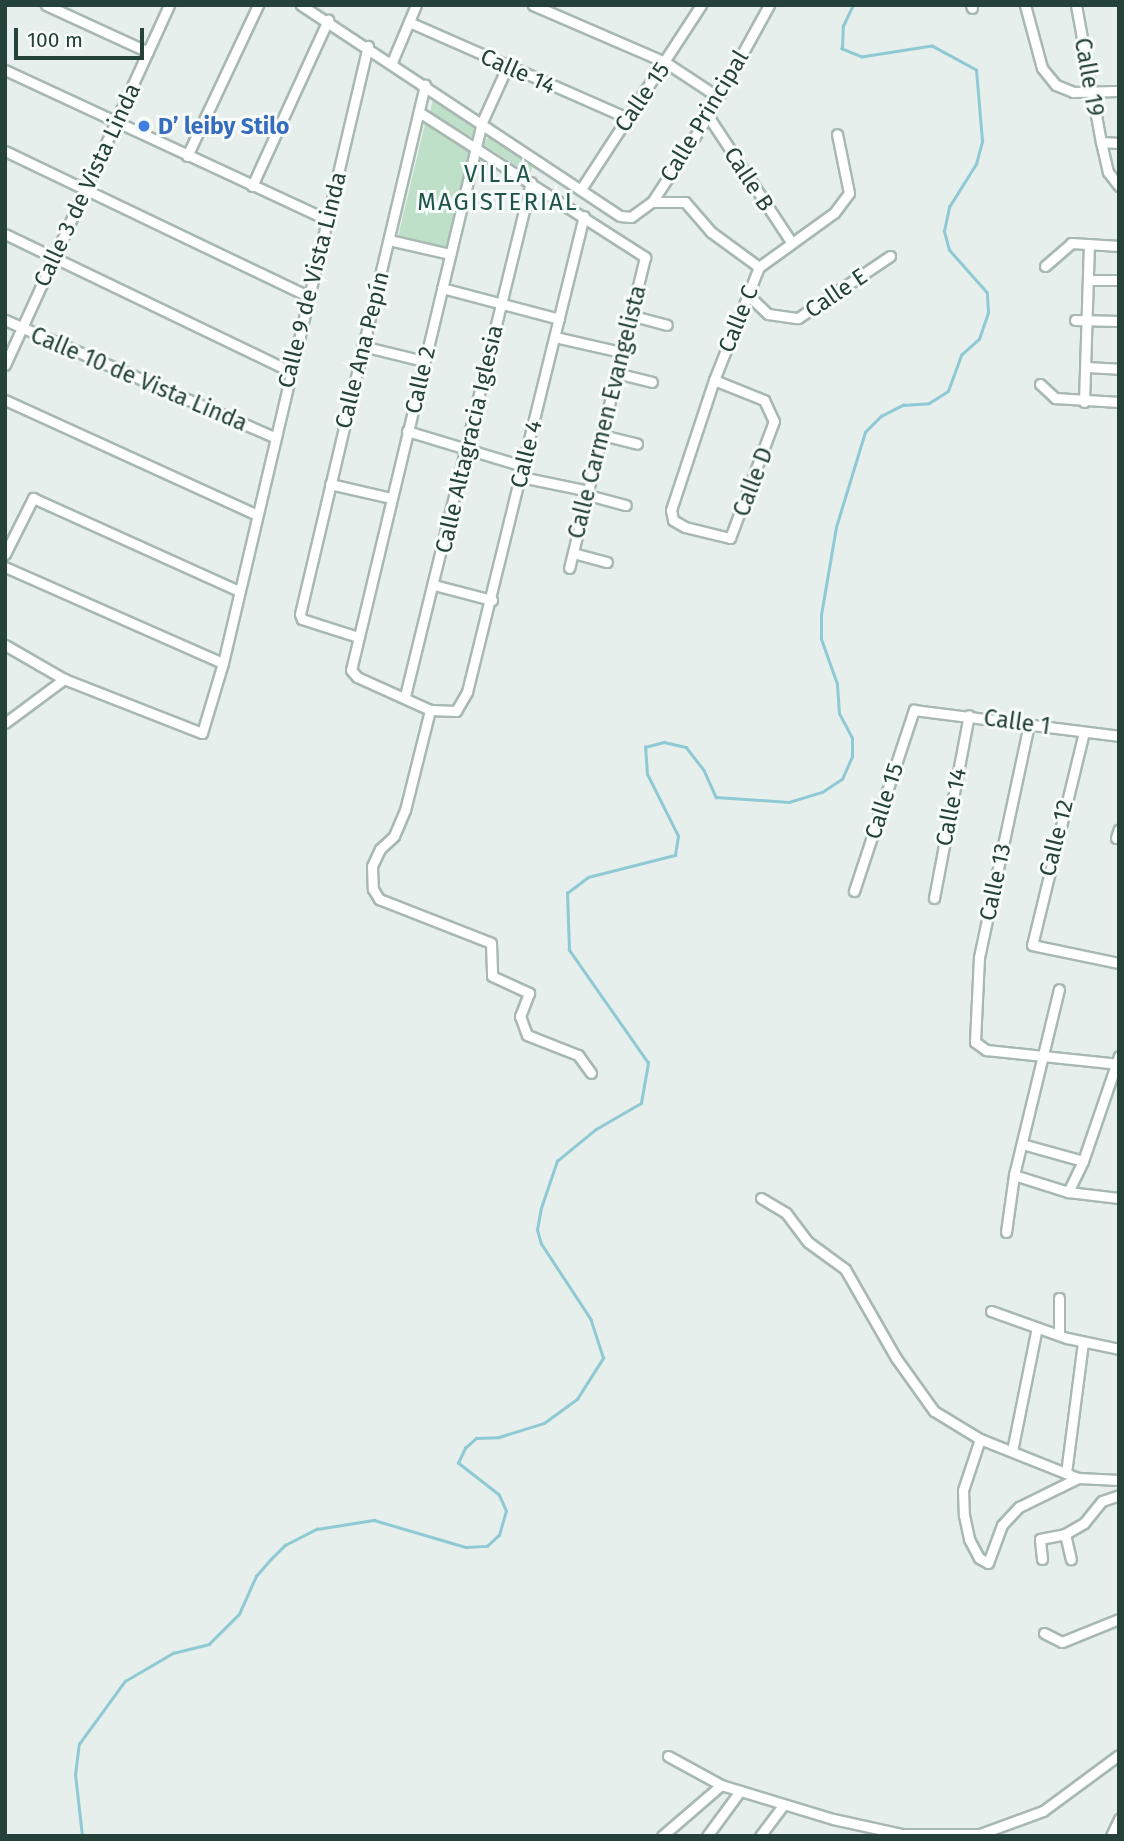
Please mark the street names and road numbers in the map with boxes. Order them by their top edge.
street label: Calle 19 [1069,36,1109,118]
street label: Calle 14 [476,42,560,100]
street label: Calle Principal [654,45,754,187]
street label: Calle 15 [609,57,675,137]
street label: Calle 3 de Vista Linda [28,79,146,291]
street label: Calle B [718,142,780,216]
street label: Calle 9 de Vista Linda [272,169,352,391]
street label: Calle E [800,262,872,324]
street label: Calle Ana Pepín [329,269,395,431]
street label: Calle C [712,281,764,357]
street label: Calle Carmen Evangelista [562,282,652,542]
street label: Calle 10 de Vista Linda [27,321,251,437]
street label: Calle Altagracia Iglesia [429,322,509,556]
street label: Calle 2 [399,344,441,416]
street label: Calle 4 [504,417,548,491]
street label: Calle D [727,444,779,520]
street label: Calle 1 [982,704,1052,740]
street label: Calle 15 [859,759,909,843]
street label: Calle 14 [930,766,972,848]
street label: Calle 12 [1033,797,1079,879]
street label: Calle 13 [973,841,1017,923]

